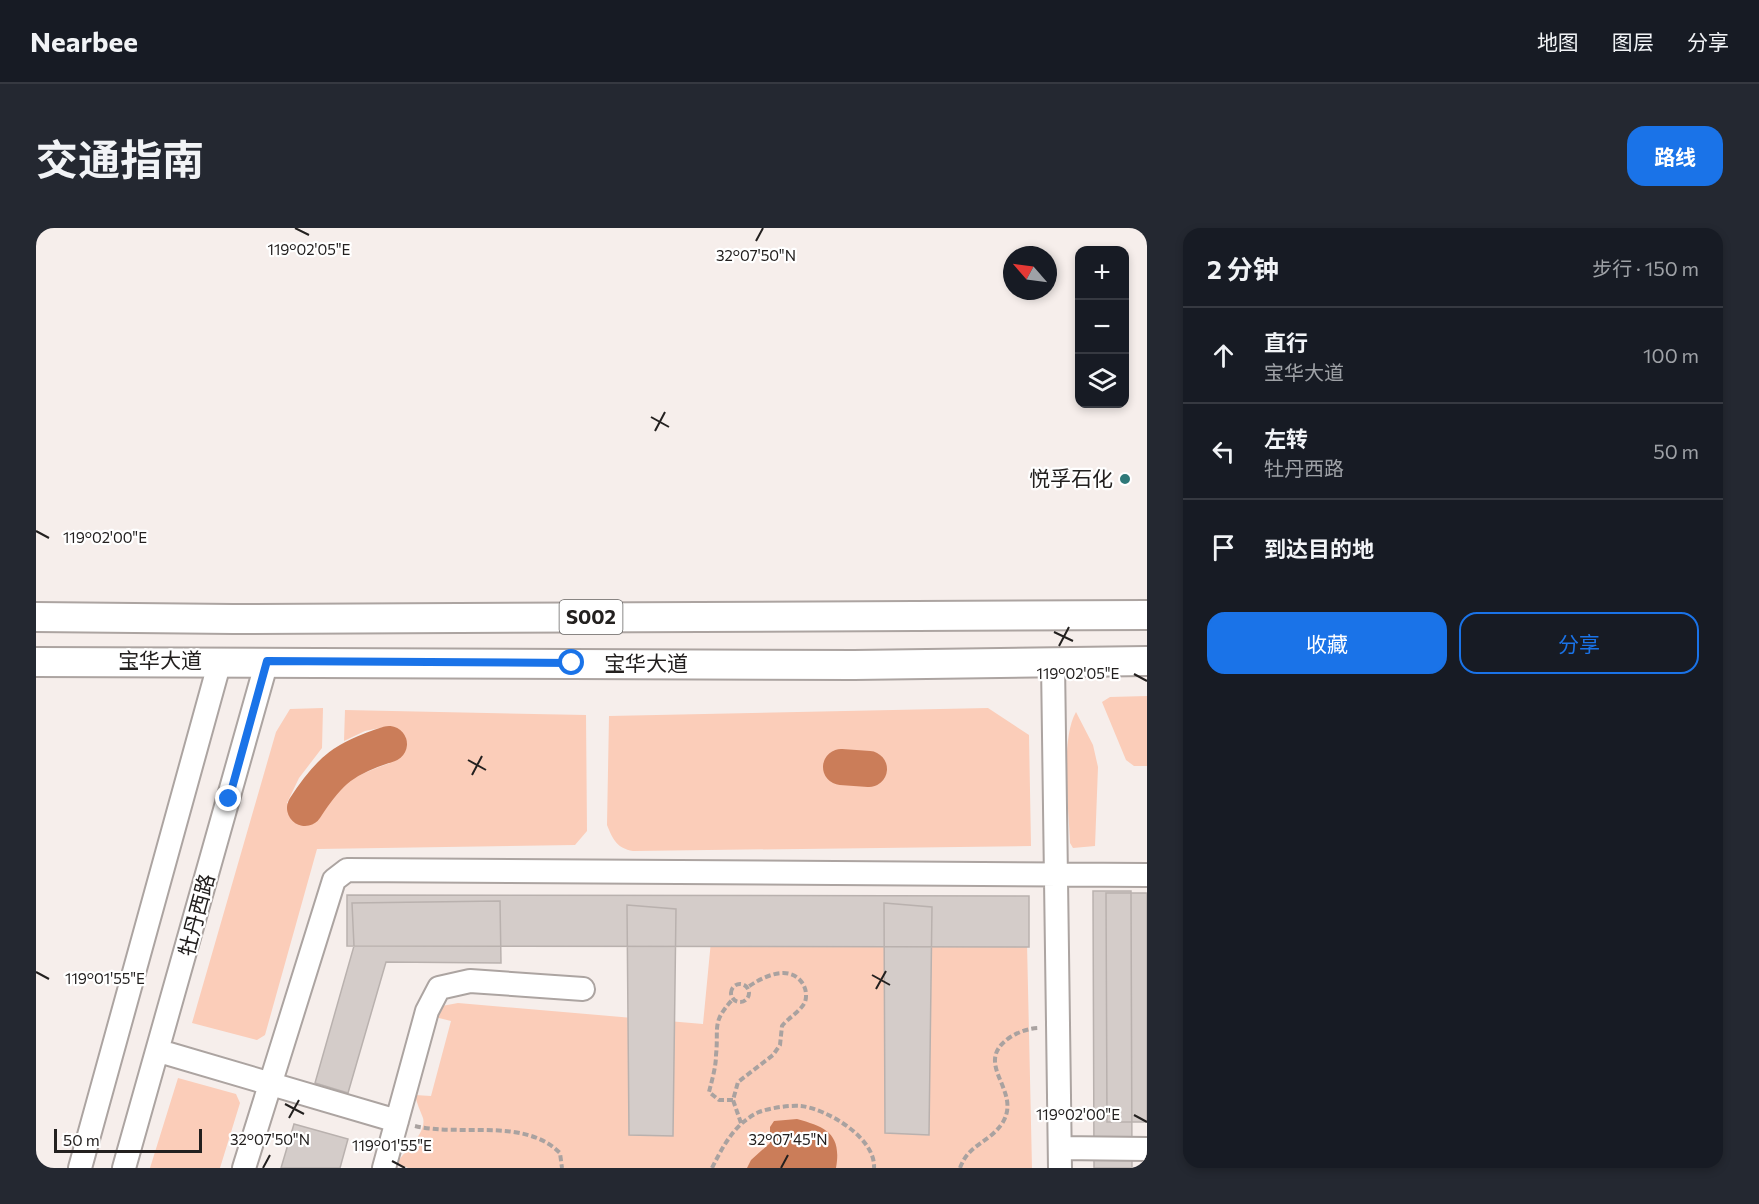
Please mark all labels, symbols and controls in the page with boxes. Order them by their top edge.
text: Nearbee [30,24,138,58]
text: 地图 [1537,29,1579,54]
text: 图层 [1612,29,1654,54]
text: 分享 [1687,29,1729,54]
button: 路线 [1627,126,1723,186]
text: 交通指南 [36,132,204,184]
text: 119°02'05"E [268,240,351,258]
text: 32°07'50"N [716,246,796,264]
north arrow [1003,246,1057,300]
map controls [1075,246,1129,408]
button: + [1075,246,1129,300]
text: 2 分钟 [1207,253,1279,284]
text: 步行 · 150 m [1592,256,1699,280]
button: − [1075,300,1129,354]
text: 直行 [1264,329,1308,356]
icon: ahead [1207,339,1240,372]
text: 100 m [1643,343,1699,367]
button: layers [1075,354,1129,408]
text: 宝华大道 [1264,360,1344,384]
text: 左转 [1264,425,1308,452]
icon: left [1207,435,1240,468]
text: 50 m [1653,439,1699,463]
text: 牡丹西路 [1264,456,1344,480]
place label: 悦孚石化 [1029,465,1113,490]
marker: 悦孚石化 [1118,472,1132,486]
text: 119°02'00"E [63,528,147,546]
icon: arrive [1207,531,1240,564]
text: 到达目的地 [1264,535,1374,562]
road number: S002 [560,600,622,634]
button: 收藏 [1207,612,1447,674]
button: 分享 [1459,612,1699,674]
street label: 宝华大道 [118,647,202,672]
route start [558,649,584,675]
street label: 宝华大道 [604,650,688,675]
text: 119°02'05"E [1037,664,1120,682]
route end [215,785,241,811]
street label: 牡丹西路 [173,871,218,958]
text: 119°01'55"E [65,969,145,987]
text: 119°02'00"E [1036,1105,1120,1123]
scale bar [54,1126,202,1154]
text: 50 m [63,1130,100,1149]
text: 32°07'50"N [230,1130,310,1148]
text: 32°07'45"N [748,1130,828,1148]
text: 119°01'55"E [352,1136,432,1154]

